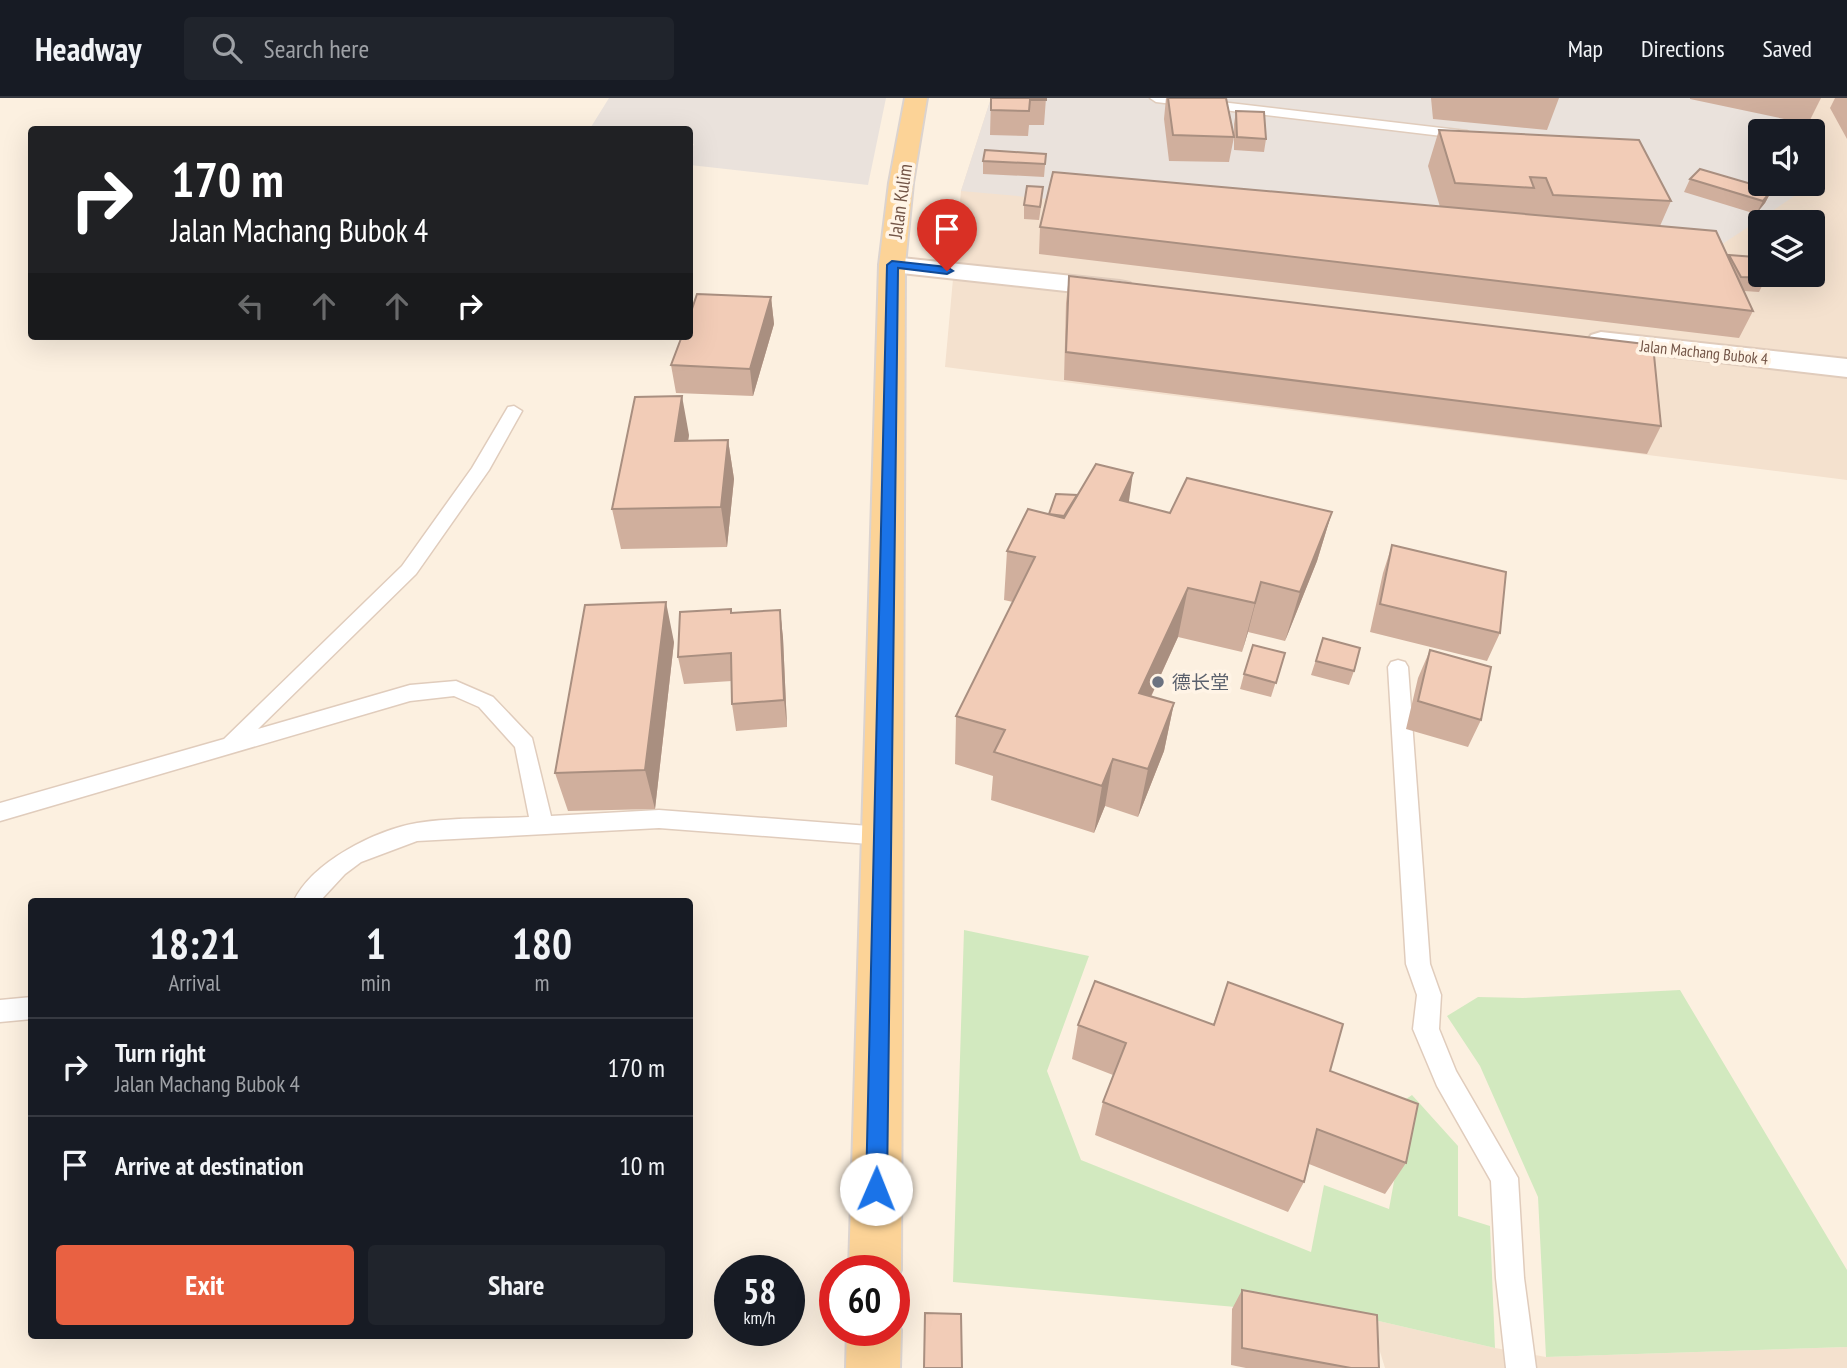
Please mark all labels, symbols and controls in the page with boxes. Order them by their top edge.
search box [184,17,674,80]
text: Headway [35,27,142,70]
icon: search [208,29,246,67]
text: Search here [264,32,369,65]
text: Map [1568,33,1603,64]
text: Directions [1641,33,1725,64]
text: Saved [1763,33,1812,64]
map controls [1748,119,1825,287]
button: sound [1748,119,1825,196]
text: 170 m [171,147,284,211]
icon: right [56,154,147,245]
street label: Jalan Kulim [883,162,917,241]
pin [917,199,977,271]
text: Jalan Machang Bubok 4 [171,209,428,251]
icon: arrive [928,210,966,248]
button: layers [1748,210,1825,287]
icon: left [232,287,270,325]
icon: ahead [305,287,343,325]
icon: ahead [378,287,416,325]
icon: right [451,287,489,325]
street label: Jalan Machang Bubok 4 [1638,335,1769,369]
place label: 德长堂 [1172,670,1229,694]
marker: 德长堂 [1150,674,1166,690]
text: 18:21 [149,916,240,971]
text: 1 [366,916,386,971]
text: 180 [512,916,572,971]
text: Arrival [168,968,220,997]
text: min [361,968,391,997]
text: m [534,968,549,997]
text: Turn right [115,1036,206,1069]
icon: right [56,1048,94,1086]
text: 170 m [607,1051,665,1084]
text: Jalan Machang Bubok 4 [115,1069,300,1098]
icon: arrive [56,1146,94,1184]
text: Arrive at destination [115,1149,304,1182]
text: 10 m [619,1149,665,1182]
position arrow [839,1152,913,1226]
button: Exit [56,1245,354,1325]
button: Share [368,1245,665,1325]
speed limit sign: 60 [819,1255,910,1346]
text: 58 [743,1268,776,1314]
text: km/h [744,1306,775,1329]

